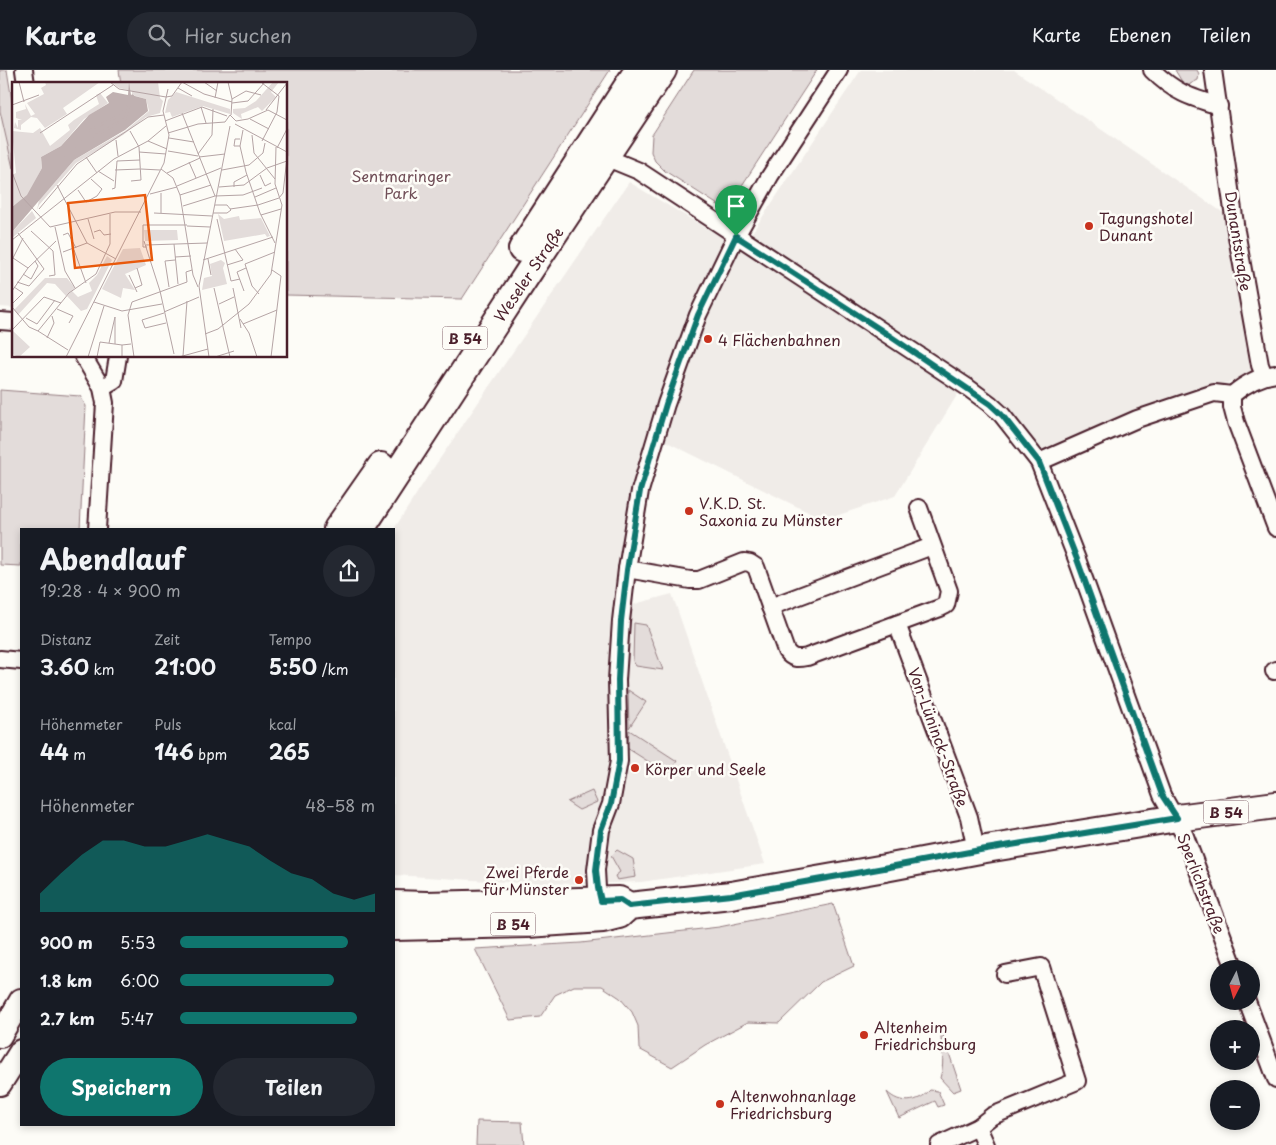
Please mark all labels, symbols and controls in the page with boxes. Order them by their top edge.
search box [127,12,477,57]
text: Karte [25,17,97,53]
icon: search [145,21,173,49]
text: Hier suchen [185,21,292,49]
text: Karte [1032,21,1081,48]
text: Ebenen [1109,21,1172,48]
text: Teilen [1200,21,1251,48]
inset map [12,82,288,358]
park label: Sentmaringer Park [351,164,451,204]
pin [715,185,757,236]
street label: Dunantstraße [1220,189,1258,293]
icon: arrive [722,192,750,220]
place label: Tagungshotel Dunant [1099,206,1193,246]
marker: Tagungshotel Dunant [1083,220,1095,232]
street label: Weseler Straße [488,222,568,326]
road number: B 54 [442,326,488,350]
place label: 4 Flächenbahnen [718,328,841,351]
marker: 4 Flächenbahnen [702,333,714,345]
place label: V.K.D. St. Saxonia zu Münster [699,491,842,531]
marker: V.K.D. St. Saxonia zu Münster [683,505,695,517]
text: Abendlauf [40,537,185,580]
button: share [323,545,375,597]
text: 19:28 · 4 × 900 m [40,578,181,602]
text: Distanz [40,629,91,650]
text: Zeit [154,629,180,650]
text: Tempo [269,629,311,650]
text: 3.60 [40,650,89,682]
text: 21:00 [154,650,216,682]
text: 5:50 [269,650,317,682]
text: km [89,659,115,680]
text: /km [317,659,348,680]
street label: Von-Lüninck-Straße [903,664,975,810]
text: Höhenmeter [40,714,123,735]
text: Puls [154,714,181,735]
text: kcal [269,714,297,735]
text: 44 [40,735,69,767]
text: 146 [154,735,194,767]
text: 265 [269,735,310,767]
text: m [69,744,86,765]
text: bpm [194,744,227,765]
place label: Körper und Seele [645,757,766,780]
marker: Körper und Seele [629,762,641,774]
text: Höhenmeter [40,793,134,817]
text: 48–58 m [306,793,375,817]
road number: B 54 [1204,800,1248,824]
street label: Sperlichstraße [1172,829,1232,937]
place label: Zwei Pferde für Münster [483,860,569,900]
marker: Zwei Pferde für Münster [573,874,585,886]
road number: B 54 [490,912,536,936]
text: 900 m [40,930,93,954]
text: 5:53 [120,930,155,954]
north arrow [1210,960,1260,1010]
map controls [1210,960,1260,1130]
text: 1.8 km [40,968,92,992]
text: 6:00 [120,968,159,992]
text: 2.7 km [40,1006,95,1030]
text: 5:47 [120,1006,154,1030]
place label: Altenheim Friedrichsburg [874,1015,976,1055]
button: + [1210,1020,1260,1070]
marker: Altenheim Friedrichsburg [858,1029,870,1041]
button: Speichern [40,1058,203,1116]
button: Teilen [213,1058,375,1116]
button: − [1210,1080,1260,1130]
place label: Altenwohnanlage Friedrichsburg [730,1084,856,1124]
marker: Altenwohnanlage Friedrichsburg [714,1098,726,1110]

